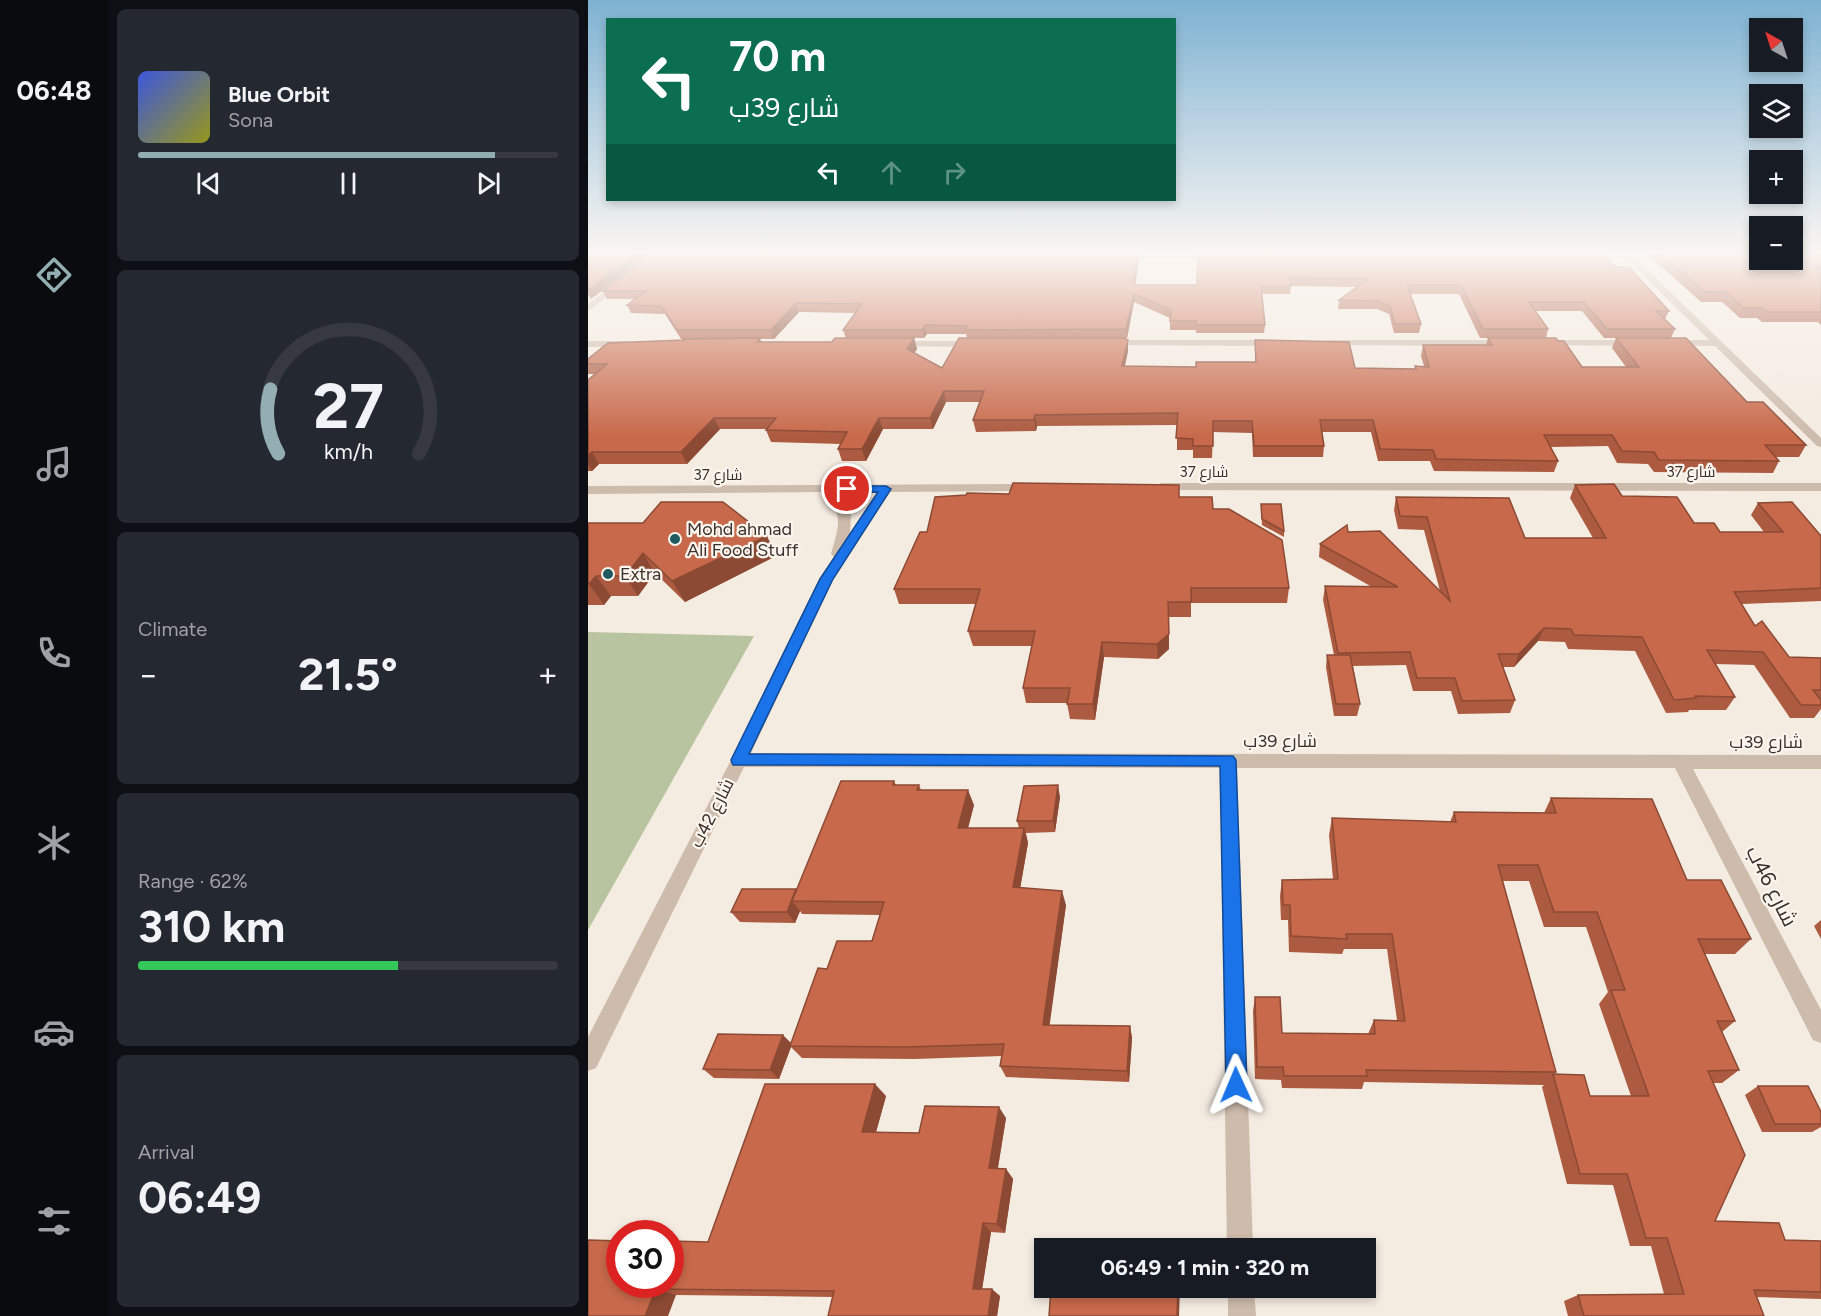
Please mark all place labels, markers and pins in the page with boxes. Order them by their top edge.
pin [821,463,872,514]
place label: Mohd ahmad Ali Food Stuff [687,518,799,561]
marker: Mohd ahmad Ali Food Stuff [668,532,682,546]
place label: Extra [620,563,661,585]
marker: Extra [601,567,615,581]

